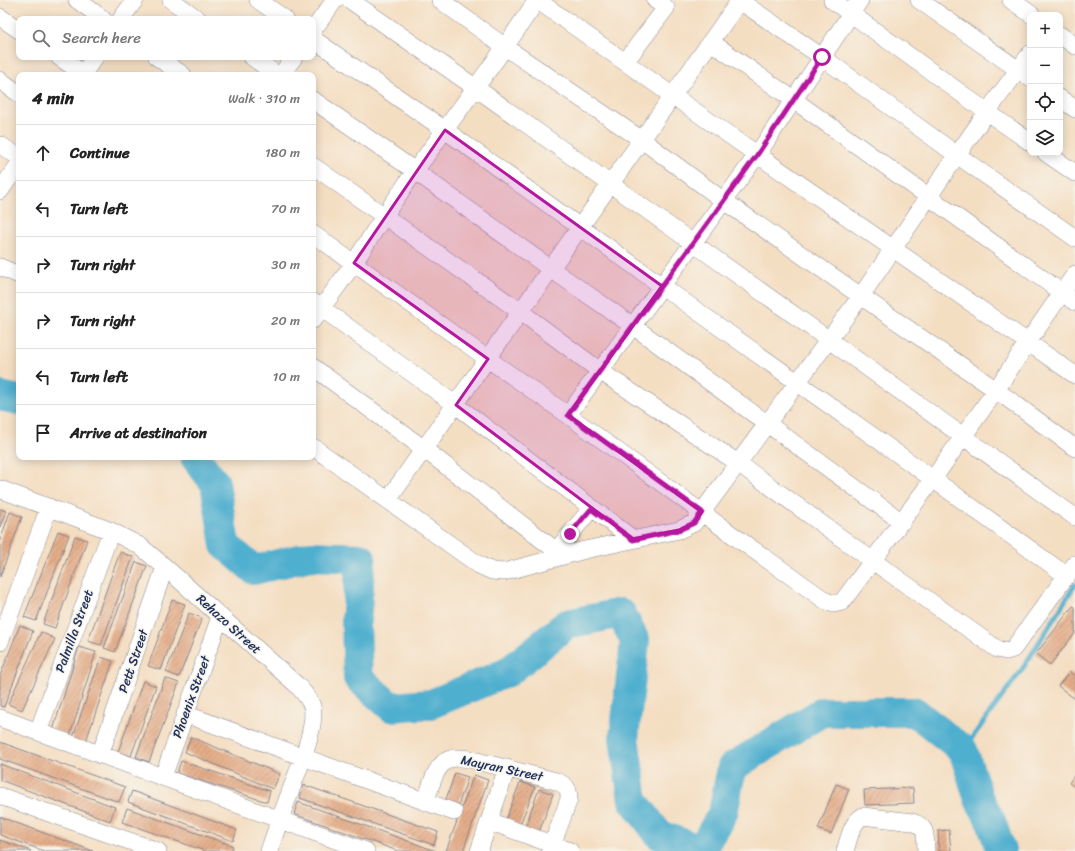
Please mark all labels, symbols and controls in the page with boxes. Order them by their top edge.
map controls [1027,12,1063,156]
button: + [1027,12,1063,48]
search box [16,16,316,60]
text: Search here [62,25,141,51]
icon: search [30,27,52,49]
route start [813,48,831,66]
button: − [1027,48,1063,84]
text: 4 min [32,83,74,113]
button: locate [1027,84,1063,120]
text: Walk · 310 m [228,87,300,110]
button: layers [1027,120,1063,156]
text: Continue [70,140,130,166]
text: 180 m [265,141,300,164]
icon: ahead [32,142,54,164]
text: Turn left [70,196,128,222]
text: 70 m [271,197,300,220]
icon: left [32,198,54,220]
text: Turn right [70,252,135,278]
text: 30 m [271,253,300,276]
icon: right [32,254,54,276]
text: Turn right [70,308,135,334]
text: 20 m [271,309,300,332]
icon: right [32,310,54,332]
text: Turn left [70,364,128,390]
text: 10 m [273,365,300,388]
icon: left [32,366,54,388]
text: Arrive at destination [70,420,207,446]
icon: arrive [32,422,54,444]
route end [561,525,579,543]
street label: Palmilla Street [48,586,100,676]
street label: Rehazo Street [191,588,267,660]
street label: Pett Street [111,625,155,696]
street label: Phoenix Street [165,652,217,742]
street label: Mayran Street [459,748,546,788]

